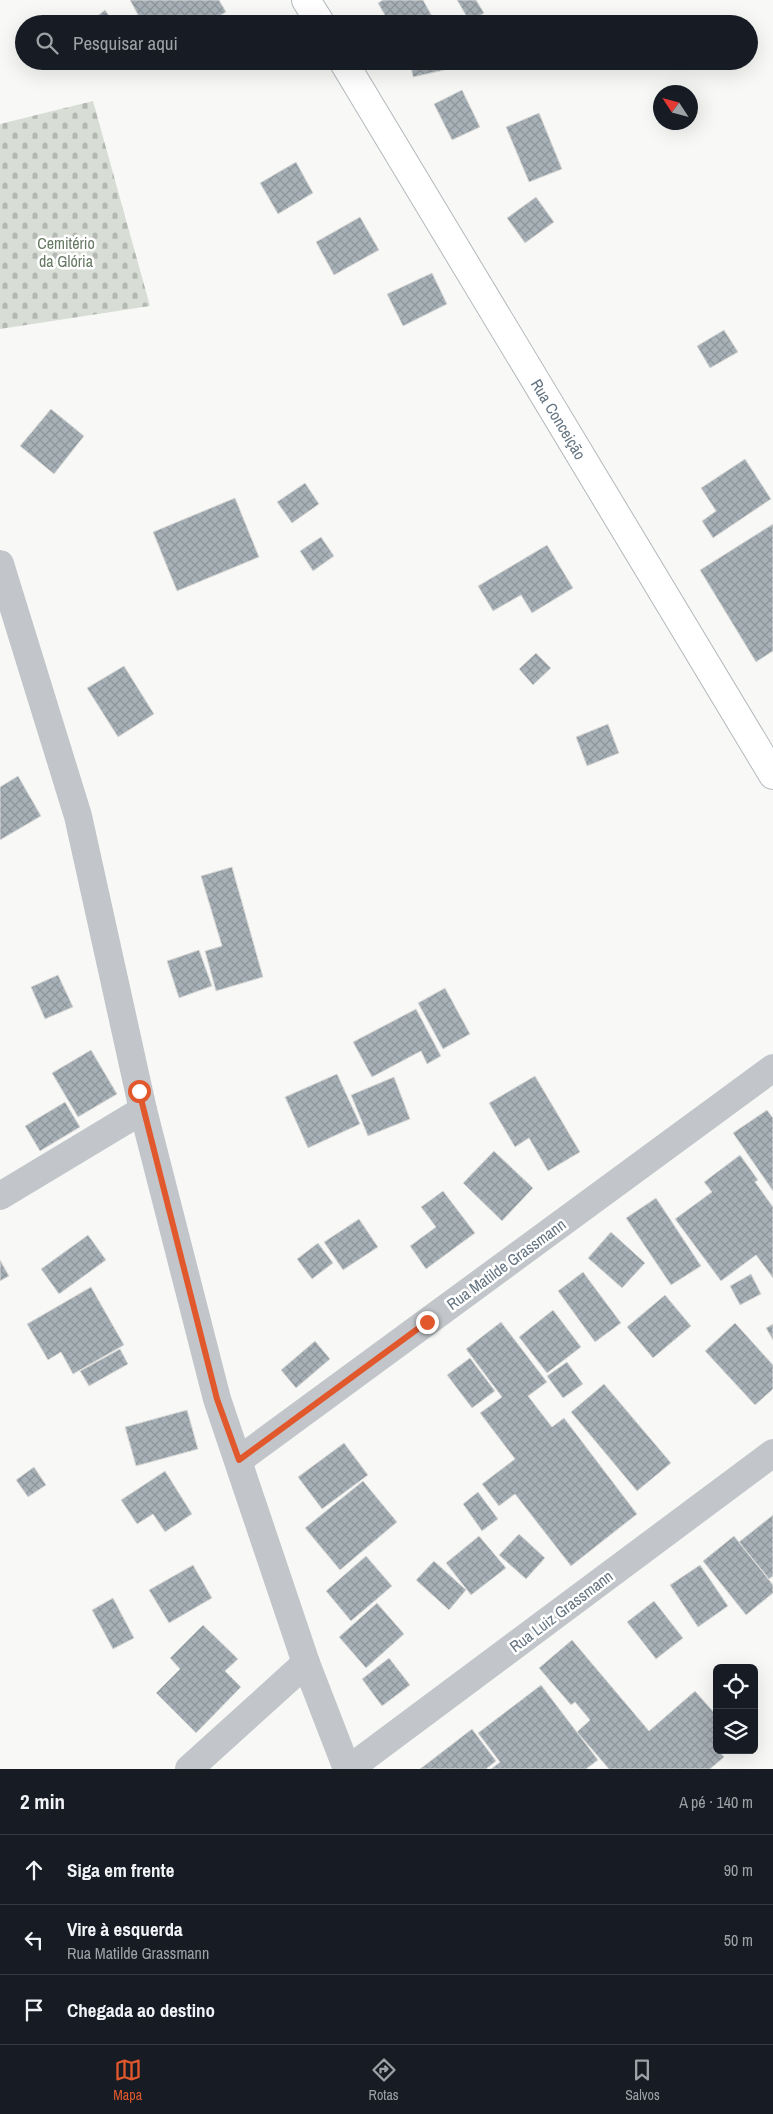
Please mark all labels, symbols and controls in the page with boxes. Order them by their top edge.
search box [15,15,758,70]
icon: search [33,29,61,57]
text: Pesquisar aqui [73,30,178,56]
north arrow [653,85,698,130]
park label: Cemitério da Glória [37,232,95,272]
street label: Rua Conceição [526,375,591,464]
route start [128,1080,151,1103]
street label: Rua Matilde Grassmann [442,1213,570,1315]
route end [416,1311,439,1334]
street label: Rua Luiz Grassmann [505,1565,617,1657]
map controls [713,1664,758,1754]
button: locate [713,1664,758,1709]
button: layers [713,1709,758,1754]
text: 2 min [20,1787,65,1816]
text: A pé · 140 m [679,1791,753,1813]
icon: ahead [20,1856,48,1884]
text: Siga em frente [67,1857,174,1883]
text: 90 m [724,1859,753,1881]
text: Vire à esquerda [67,1916,183,1942]
icon: left [20,1926,48,1954]
text: 50 m [724,1929,753,1951]
text: Rua Matilde Grassmann [67,1942,209,1964]
icon: arrive [20,1996,48,2024]
text: Chegada ao destino [67,1997,215,2023]
tab: Mapa [113,2056,142,2104]
tab: Rotas [369,2056,399,2104]
tab: Salvos [625,2056,660,2104]

